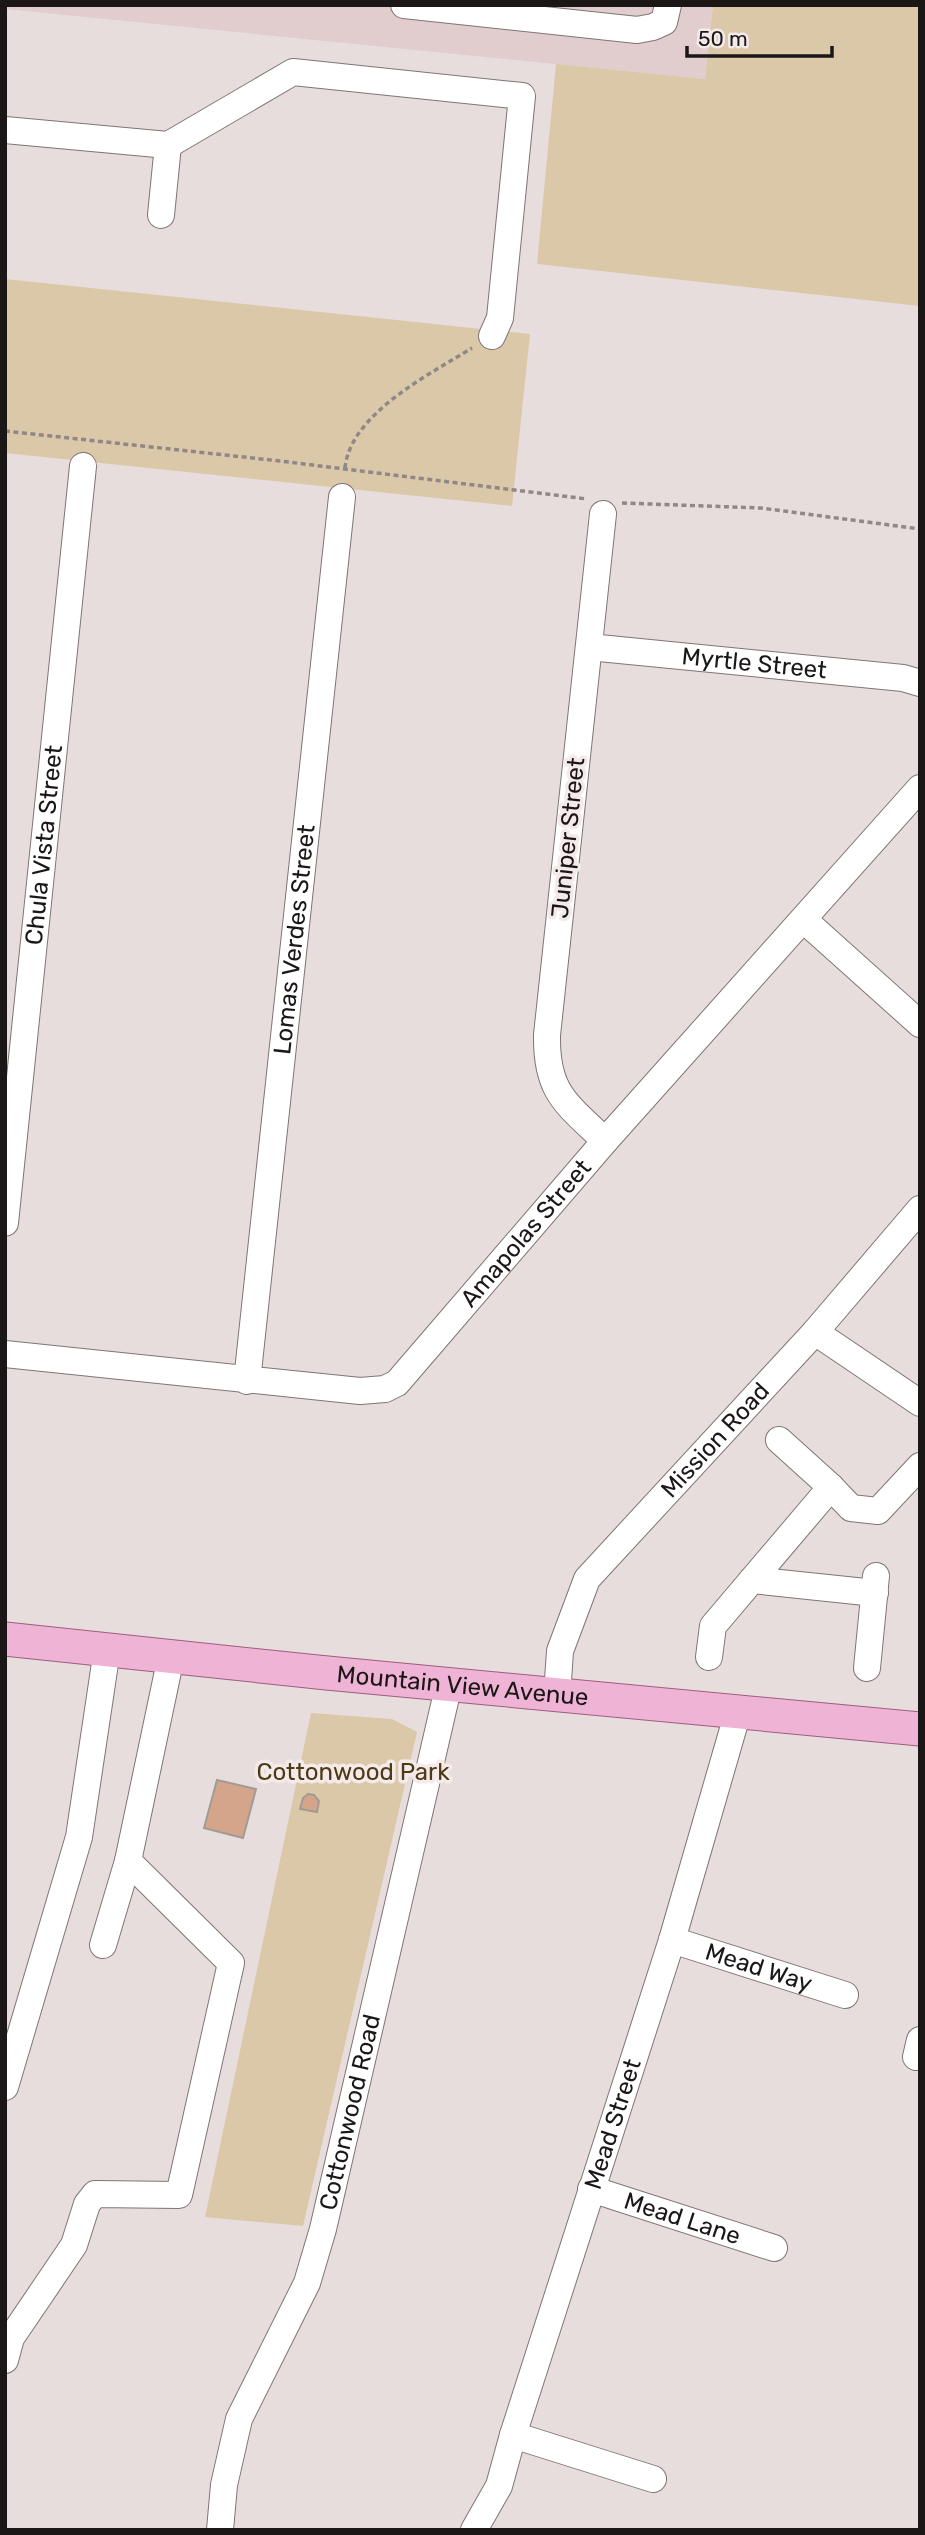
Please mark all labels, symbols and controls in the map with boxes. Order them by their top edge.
scale bar [687,14,832,58]
text: 50 m [698,26,748,51]
street label: Myrtle Street [680,642,828,684]
street label: Chula Vista Street [20,744,68,946]
street label: Juniper Street [546,756,590,920]
street label: Lomas Verdes Street [268,823,321,1056]
street label: Amapolas Street [455,1154,597,1313]
street label: Mission Road [655,1377,775,1503]
street label: Mountain View Avenue [336,1660,590,1712]
park label: Cottonwood Park [256,1758,450,1786]
street label: Mead Way [702,1937,816,1998]
street label: Cottonwood Road [314,2012,386,2213]
street label: Mead Street [579,2055,647,2193]
street label: Mead Lane [621,2187,744,2250]

